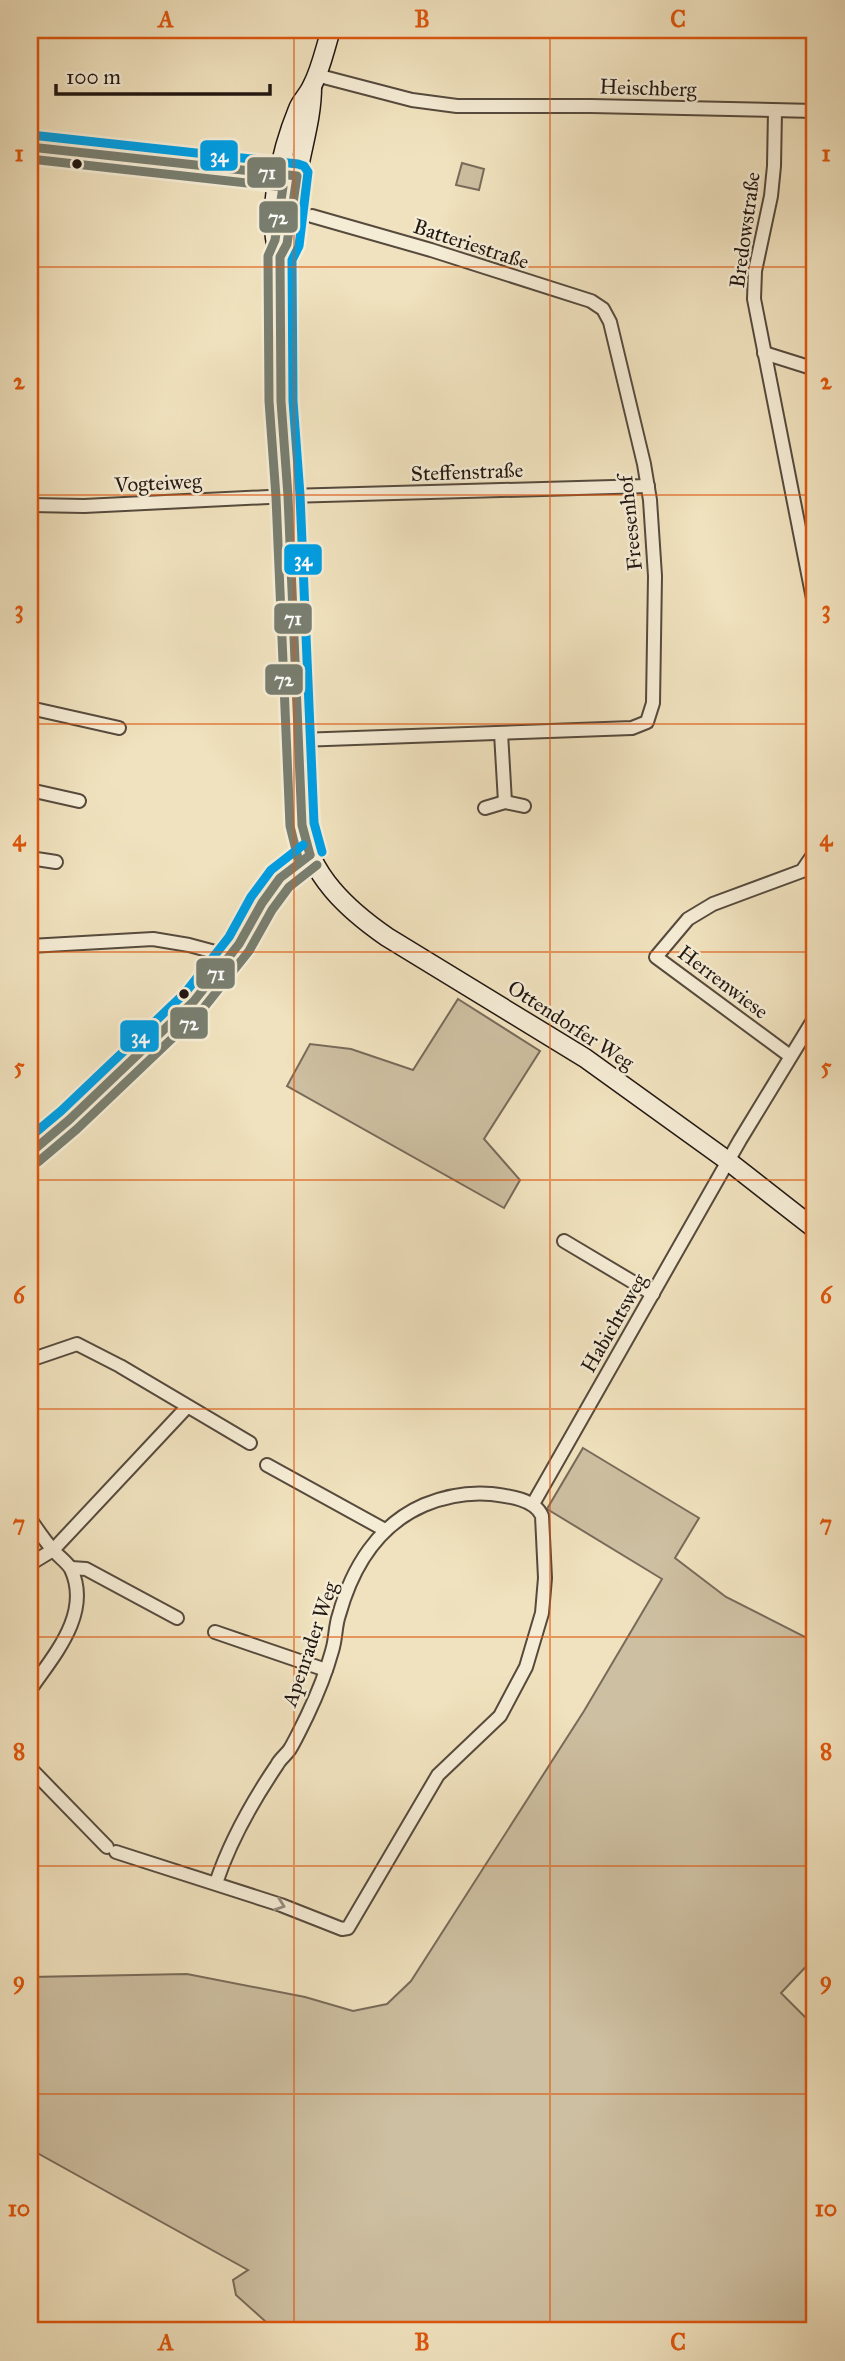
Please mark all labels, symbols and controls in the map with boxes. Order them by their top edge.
text: A [156,5,174,33]
text: B [414,5,430,33]
text: C [670,5,686,33]
scale bar [56,52,270,96]
text: 100 m [66,64,121,90]
street label: Heischberg [599,73,697,103]
text: 1 [14,139,24,167]
line badge: 34 [199,139,239,172]
text: 1 [821,139,831,167]
text: 34 [210,144,230,168]
line badge: 71 [246,156,287,189]
unlabelled marker [70,157,84,171]
text: 71 [258,161,276,184]
street label: Bredowstraße [724,170,766,290]
line badge: 72 [258,200,299,234]
text: 72 [268,206,288,229]
street label: Batteriestraße [410,213,532,275]
text: 2 [13,367,25,395]
text: 2 [820,367,832,395]
street label: Steffenstraße [410,457,524,487]
street label: Vogteiweg [113,468,203,498]
street label: Freesenhof [612,471,648,572]
line badge: 34 [283,543,323,576]
text: 34 [294,548,314,572]
text: 3 [14,595,24,624]
text: 3 [821,595,831,624]
line badge: 71 [273,602,313,635]
text: 71 [284,607,302,630]
line badge: 72 [264,663,304,696]
text: 72 [274,668,294,691]
text: 4 [13,824,27,852]
text: 4 [820,824,834,852]
street label: Herrenwiese [673,939,774,1025]
line badge: 71 [195,957,236,990]
text: 71 [207,962,225,985]
street label: Ottendorfer Weg [503,974,639,1076]
unlabelled marker [177,987,191,1001]
line badge: 72 [169,1006,209,1040]
text: 72 [179,1012,199,1035]
line badge: 34 [119,1019,160,1053]
text: 34 [131,1025,151,1049]
text: 5 [14,1052,25,1080]
text: 5 [821,1052,832,1080]
street label: Habichtsweg [575,1268,653,1377]
text: 6 [13,1281,26,1309]
text: 6 [820,1281,833,1309]
text: 7 [13,1509,25,1537]
text: 7 [820,1509,832,1537]
street label: Apenrader Weg [276,1578,344,1711]
text: 8 [13,1737,25,1765]
text: 8 [820,1737,832,1765]
one-way arrow [274,1897,286,1911]
text: 9 [13,1966,25,1995]
text: 9 [820,1966,832,1995]
text: 10 [8,2194,30,2222]
text: 10 [815,2194,837,2222]
text: A [156,2328,174,2356]
text: B [414,2328,430,2356]
text: C [670,2328,686,2356]

